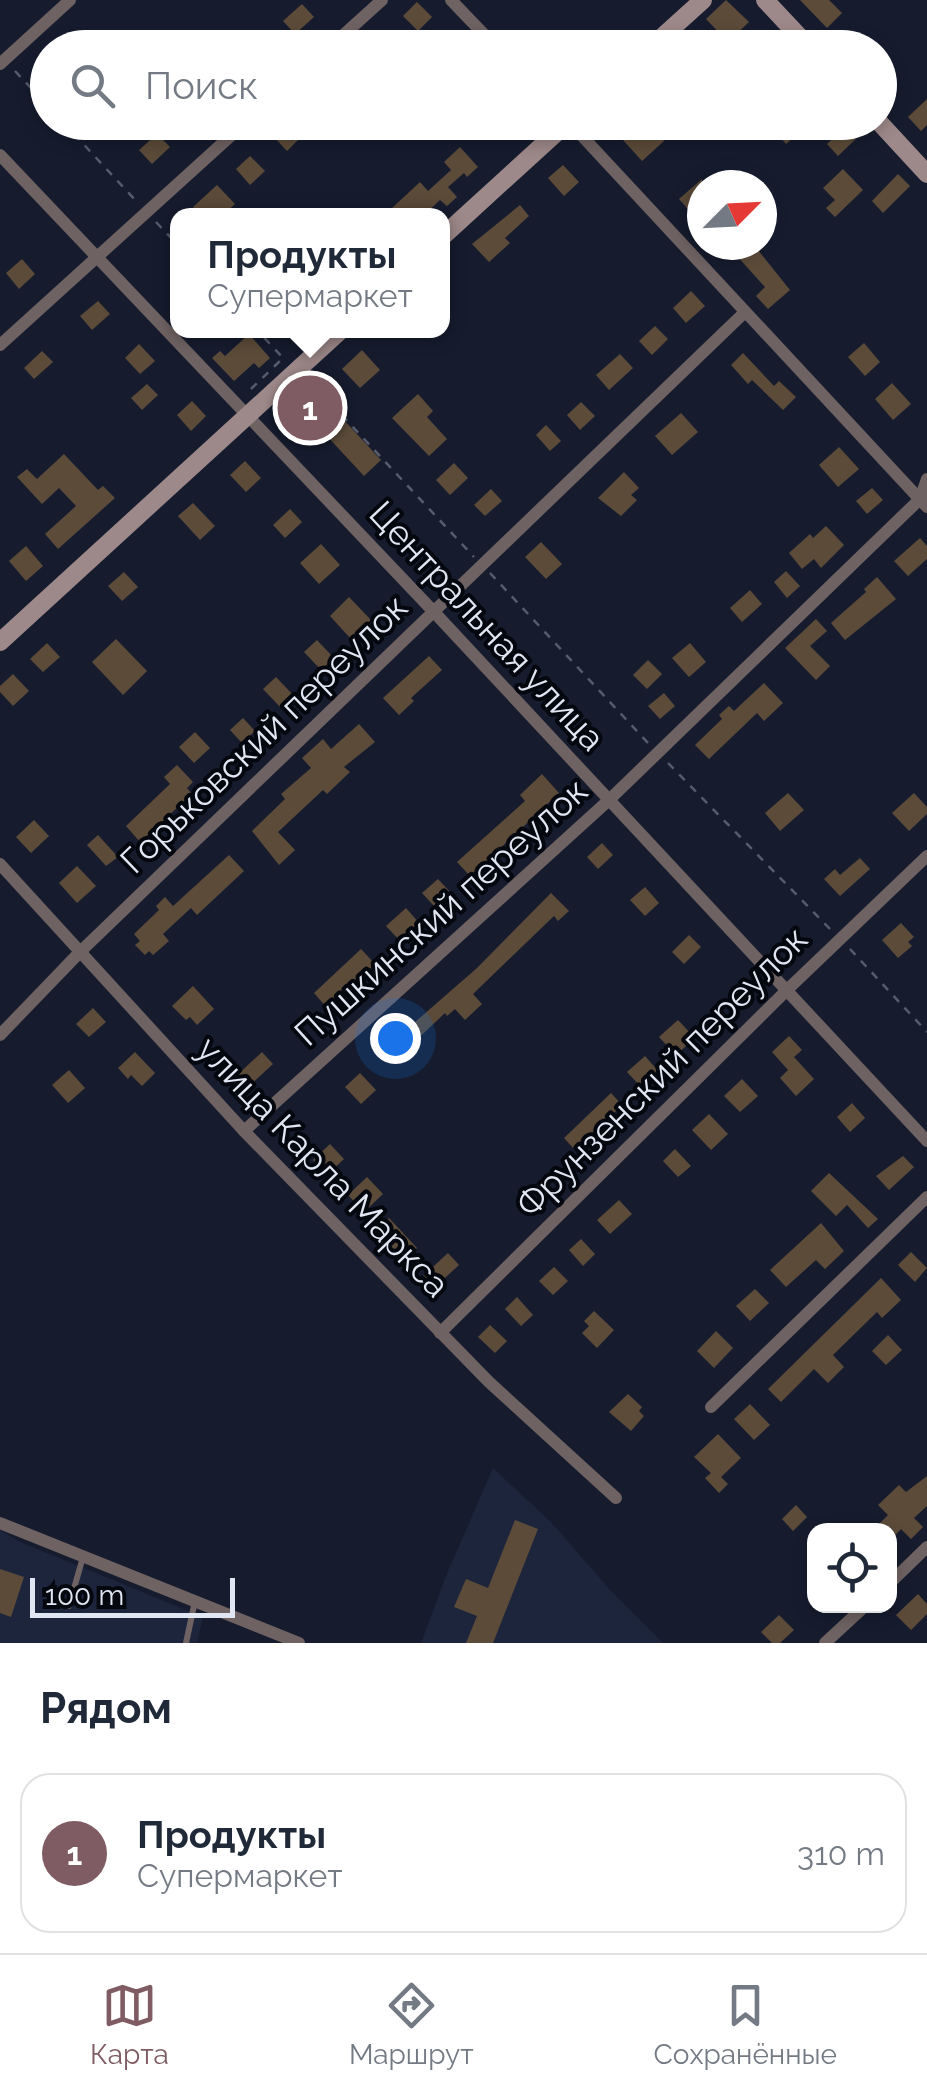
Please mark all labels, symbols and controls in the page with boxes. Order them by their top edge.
search box [30,30,897,140]
icon: search [65,58,120,113]
text: Поиск [145,63,258,108]
north arrow [687,170,777,260]
popup [170,208,450,338]
text: Продукты [207,232,396,277]
text: Супермаркет [207,277,413,314]
pin: 1 [278,370,342,446]
street label: Центральная улица [361,493,613,759]
street label: Горьковский переулок [112,586,415,881]
street label: Пушкинский переулок [286,770,595,1054]
street label: Фрунзенский переулок [508,918,815,1225]
your location [370,1013,421,1064]
street label: улица Карла Маркса [189,1028,458,1305]
map controls [807,1523,897,1613]
button: locate [807,1523,897,1613]
scale bar [30,1573,235,1618]
text: 100 m [45,1579,124,1612]
text: Рядом [40,1684,172,1733]
text: Продукты [137,1812,326,1857]
text: 1 [67,1835,82,1872]
text: 310 m [797,1835,885,1872]
text: Супермаркет [137,1857,342,1894]
tab: Карта [90,1978,169,2071]
tab: Маршрут [349,1978,474,2071]
tab: Сохранённые [654,1978,837,2071]

